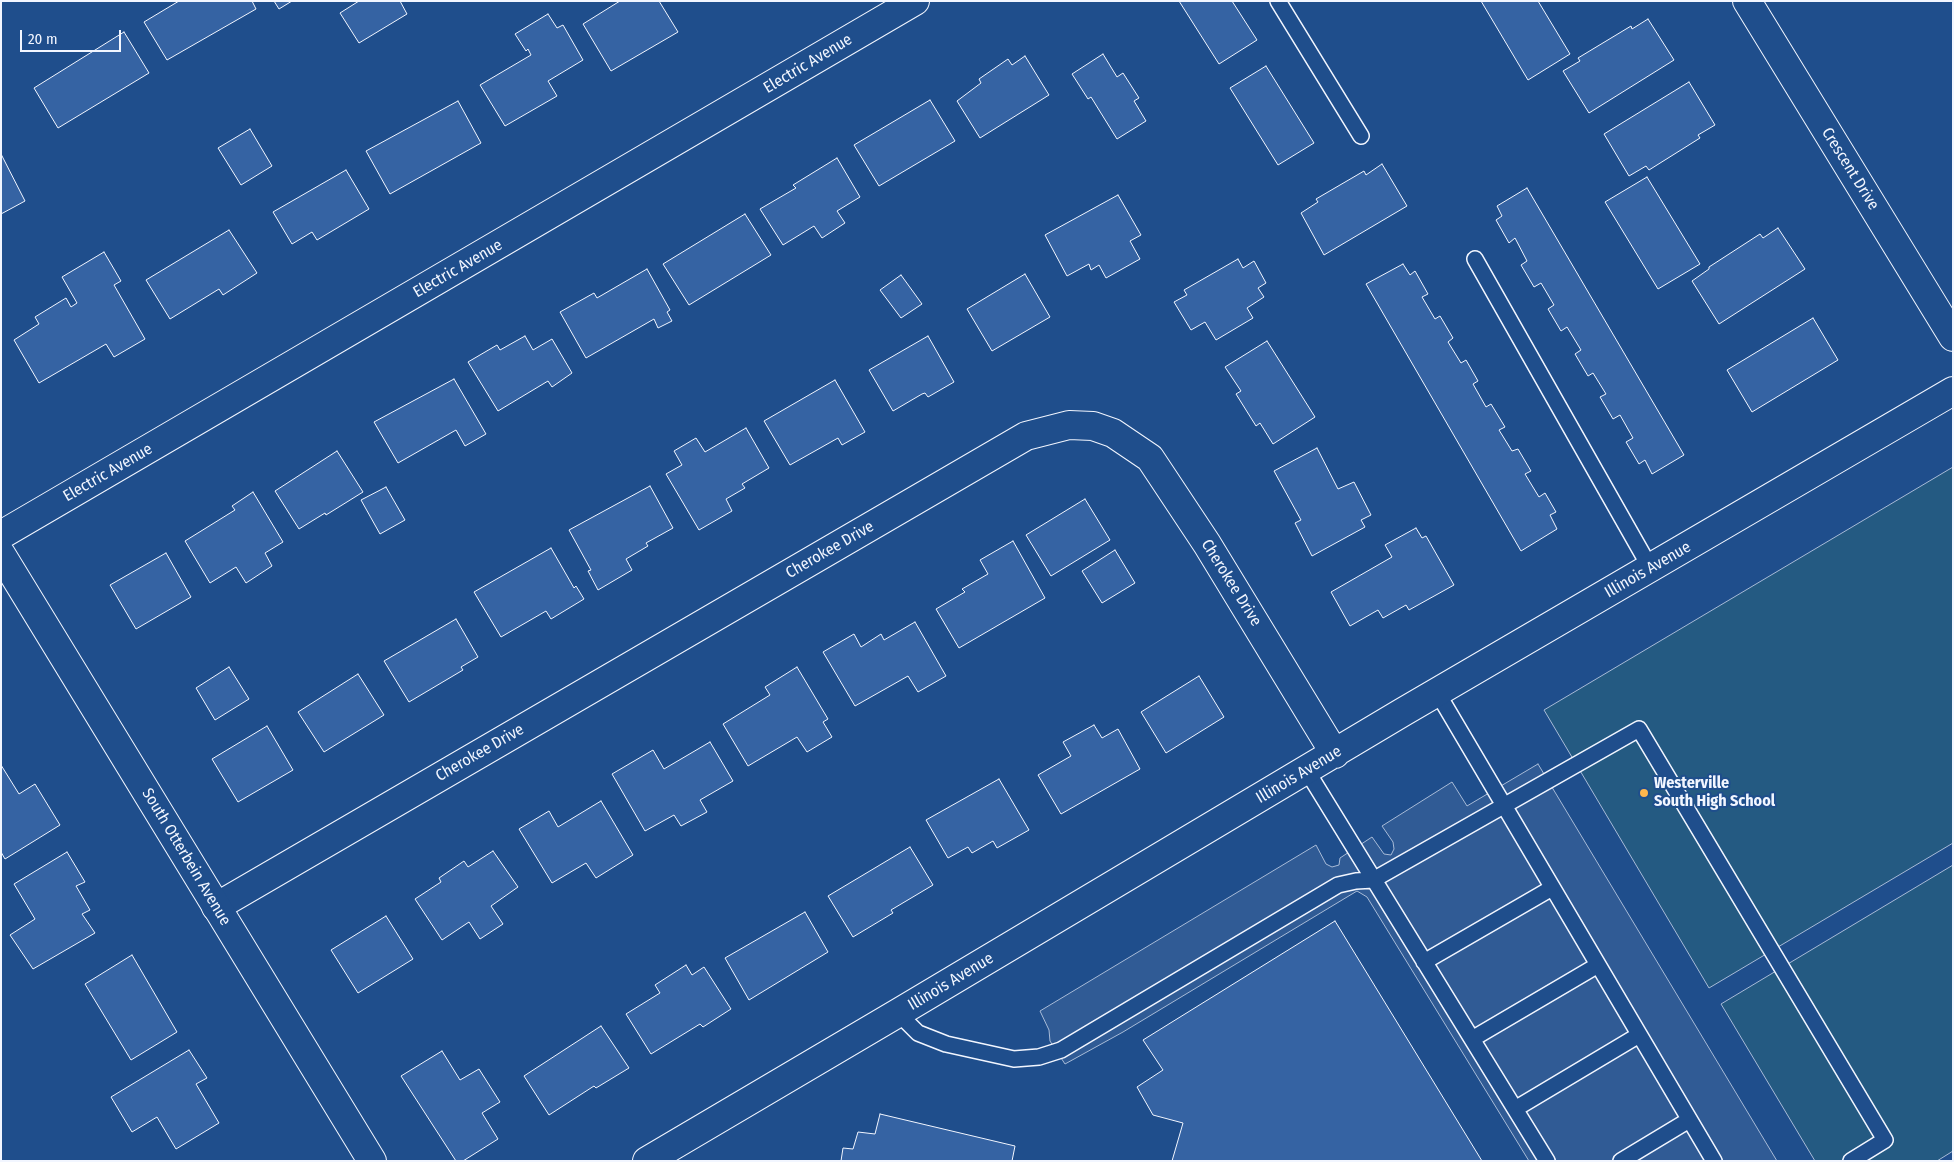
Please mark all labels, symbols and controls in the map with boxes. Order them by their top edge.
scale bar [22,20,124,52]
text: 20 m [28,30,58,48]
street label: Electric Avenue [760,30,856,98]
street label: Crescent Drive [1817,124,1883,214]
street label: Electric Avenue [410,236,506,302]
street label: Electric Avenue [60,440,156,506]
street label: Cherokee Drive [783,517,877,583]
street label: Cherokee Drive [1197,536,1265,630]
street label: Illinois Avenue [1602,538,1694,602]
street label: Cherokee Drive [433,720,527,786]
street label: Illinois Avenue [1253,742,1345,808]
place label: Westerville South High School [1654,774,1775,812]
street label: South Otterbein Avenue [137,785,235,929]
marker: Westerville South High School [1638,787,1650,799]
street label: Illinois Avenue [905,949,997,1015]

